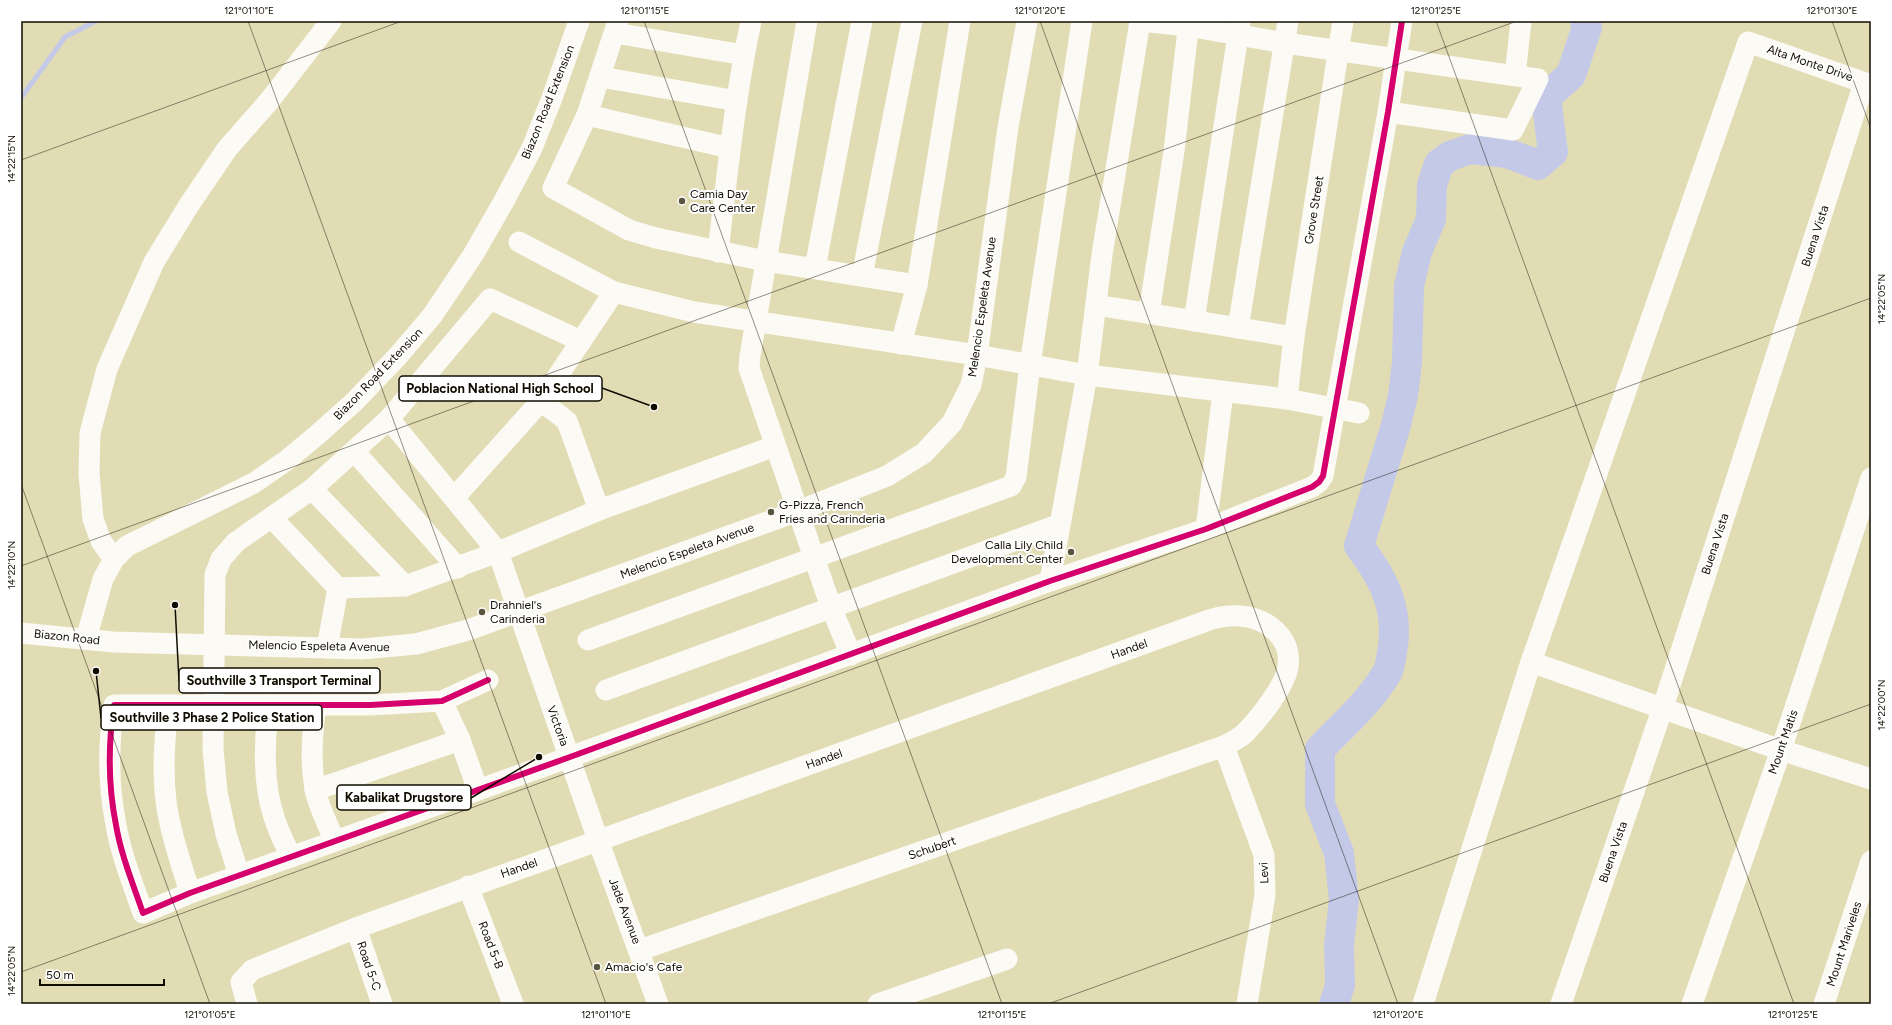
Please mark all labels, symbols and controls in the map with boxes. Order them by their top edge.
text: 121°01'10"E [224,4,274,17]
text: 121°01'15"E [620,4,670,17]
text: 121°01'20"E [1014,4,1066,17]
text: 121°01'25"E [1411,4,1461,17]
text: 121°01'30"E [1806,4,1858,17]
street label: Alta Monte Drive [1765,42,1855,84]
street label: Biazon Road Extension [519,43,577,161]
text: 14°22'15"N [5,135,18,183]
street label: Grove Street [1302,174,1326,245]
place label: Camia Day Care Center [690,187,755,215]
marker: Camia Day Care Center [677,196,687,206]
street label: Buena Vista [1799,204,1831,268]
street label: Melencio Espeleta Avenue [965,236,999,378]
text: 14°22'05"N [1875,274,1888,324]
street label: Biazon Road Extension [331,325,426,423]
callout: Poblacion National High School [399,376,602,401]
text: Poblacion National High School [406,381,594,396]
place label: G-Pizza, French Fries and Carinderia [779,498,885,526]
marker: G-Pizza, French Fries and Carinderia [766,507,776,517]
street label: Buena Vista [1699,512,1731,576]
street label: Melencio Espeleta Avenue [618,520,756,582]
place label: Calla Lily Child Development Center [951,538,1063,566]
text: 14°22'10"N [5,541,18,589]
marker: Calla Lily Child Development Center [1066,547,1076,557]
place label: Drahniel's Carinderia [490,598,545,626]
marker: Drahniel's Carinderia [477,607,487,617]
street label: Biazon Road [33,627,101,647]
street label: Handel [1109,636,1149,662]
street label: Melencio Espeleta Avenue [248,638,390,654]
callout: Southville 3 Transport Terminal [179,668,380,693]
text: Southville 3 Transport Terminal [186,673,372,688]
text: 14°22'00"N [1875,680,1888,730]
street label: Victoria [544,704,572,748]
callout: Southville 3 Phase 2 Police Station [101,705,322,730]
street label: Mount Matis [1765,708,1801,776]
text: Southville 3 Phase 2 Police Station [110,710,314,725]
street label: Handel [804,746,844,772]
callout: Kabalikat Drugstore [337,785,471,810]
text: Kabalikat Drugstore [345,790,463,805]
street label: Buena Vista [1596,820,1630,884]
street label: Schubert [906,833,958,863]
street label: Handel [499,855,539,881]
street label: Levi [1256,862,1272,884]
street label: Jade Avenue [606,876,644,946]
street label: Mount Mariveles [1824,899,1864,988]
street label: Road 5-B [476,919,506,971]
street label: Road 5-C [354,940,384,993]
text: 14°22'05"N [5,946,18,996]
place label: Amacio's Cafe [605,960,683,974]
scale bar [40,961,164,987]
marker: Amacio's Cafe [592,962,602,972]
text: 50 m [46,968,74,982]
text: 121°01'05"E [184,1008,236,1021]
text: 121°01'10"E [581,1008,631,1021]
text: 121°01'15"E [977,1008,1027,1021]
text: 121°01'20"E [1372,1008,1424,1021]
text: 121°01'25"E [1768,1008,1818,1021]

